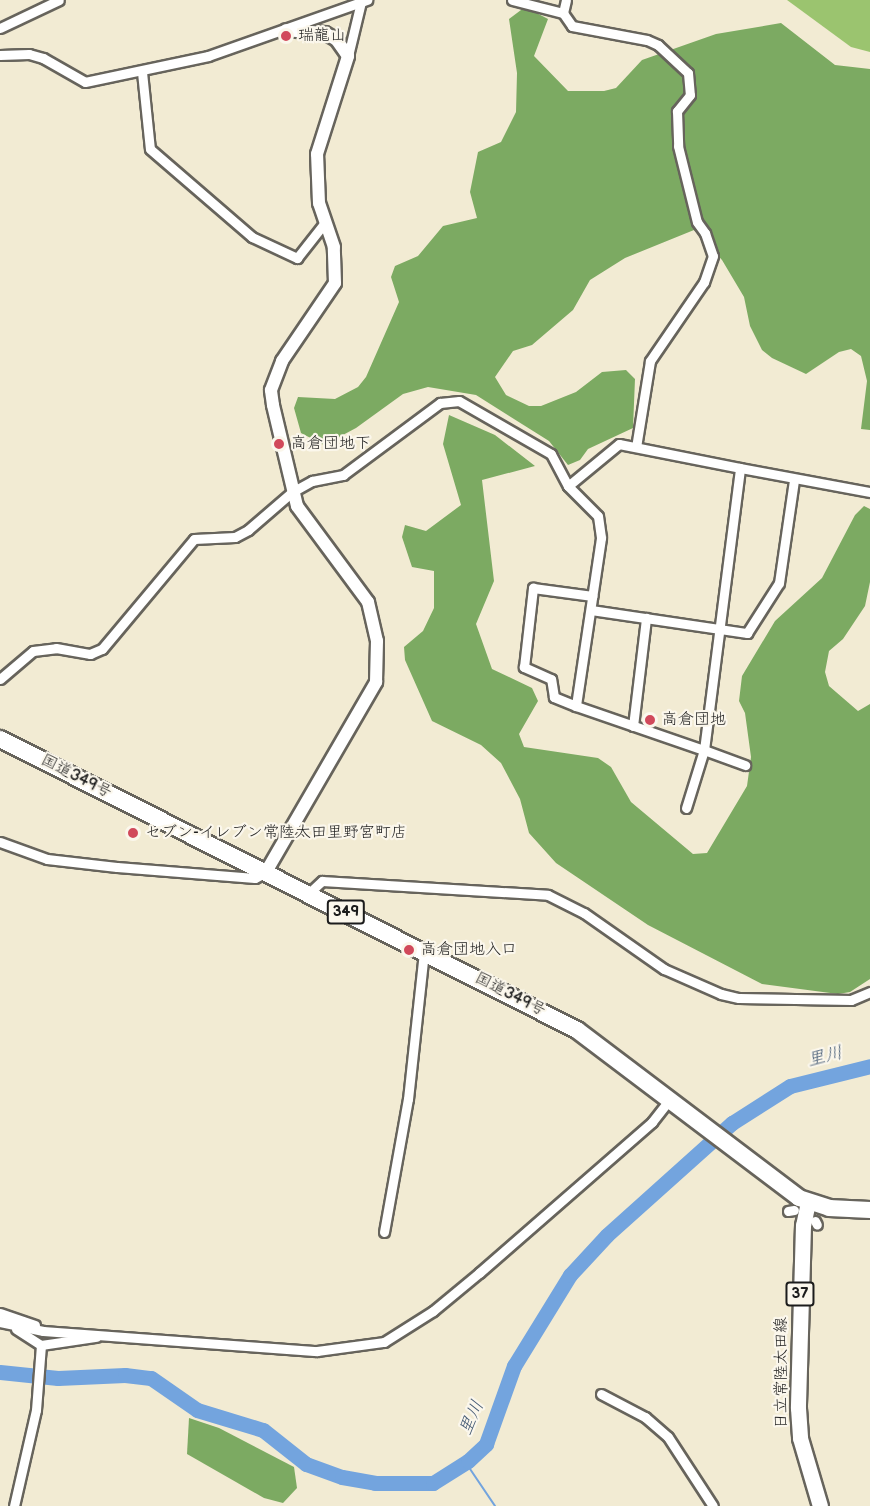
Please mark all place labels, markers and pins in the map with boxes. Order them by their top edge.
place label: 瑞龍山 [298,26,346,46]
marker: 瑞龍山 [279,29,293,43]
place label: 高倉団地下 [291,434,371,454]
marker: 高倉団地下 [272,437,286,451]
place label: 高倉団地 [662,710,726,730]
marker: 高倉団地 [643,713,657,727]
place label: セブン-イレブン常陸太田里野宮町店 [145,823,407,843]
marker: セブン-イレブン常陸太田里野宮町店 [126,826,140,840]
place label: 高倉団地入口 [421,940,517,960]
marker: 高倉団地入口 [402,943,416,957]

